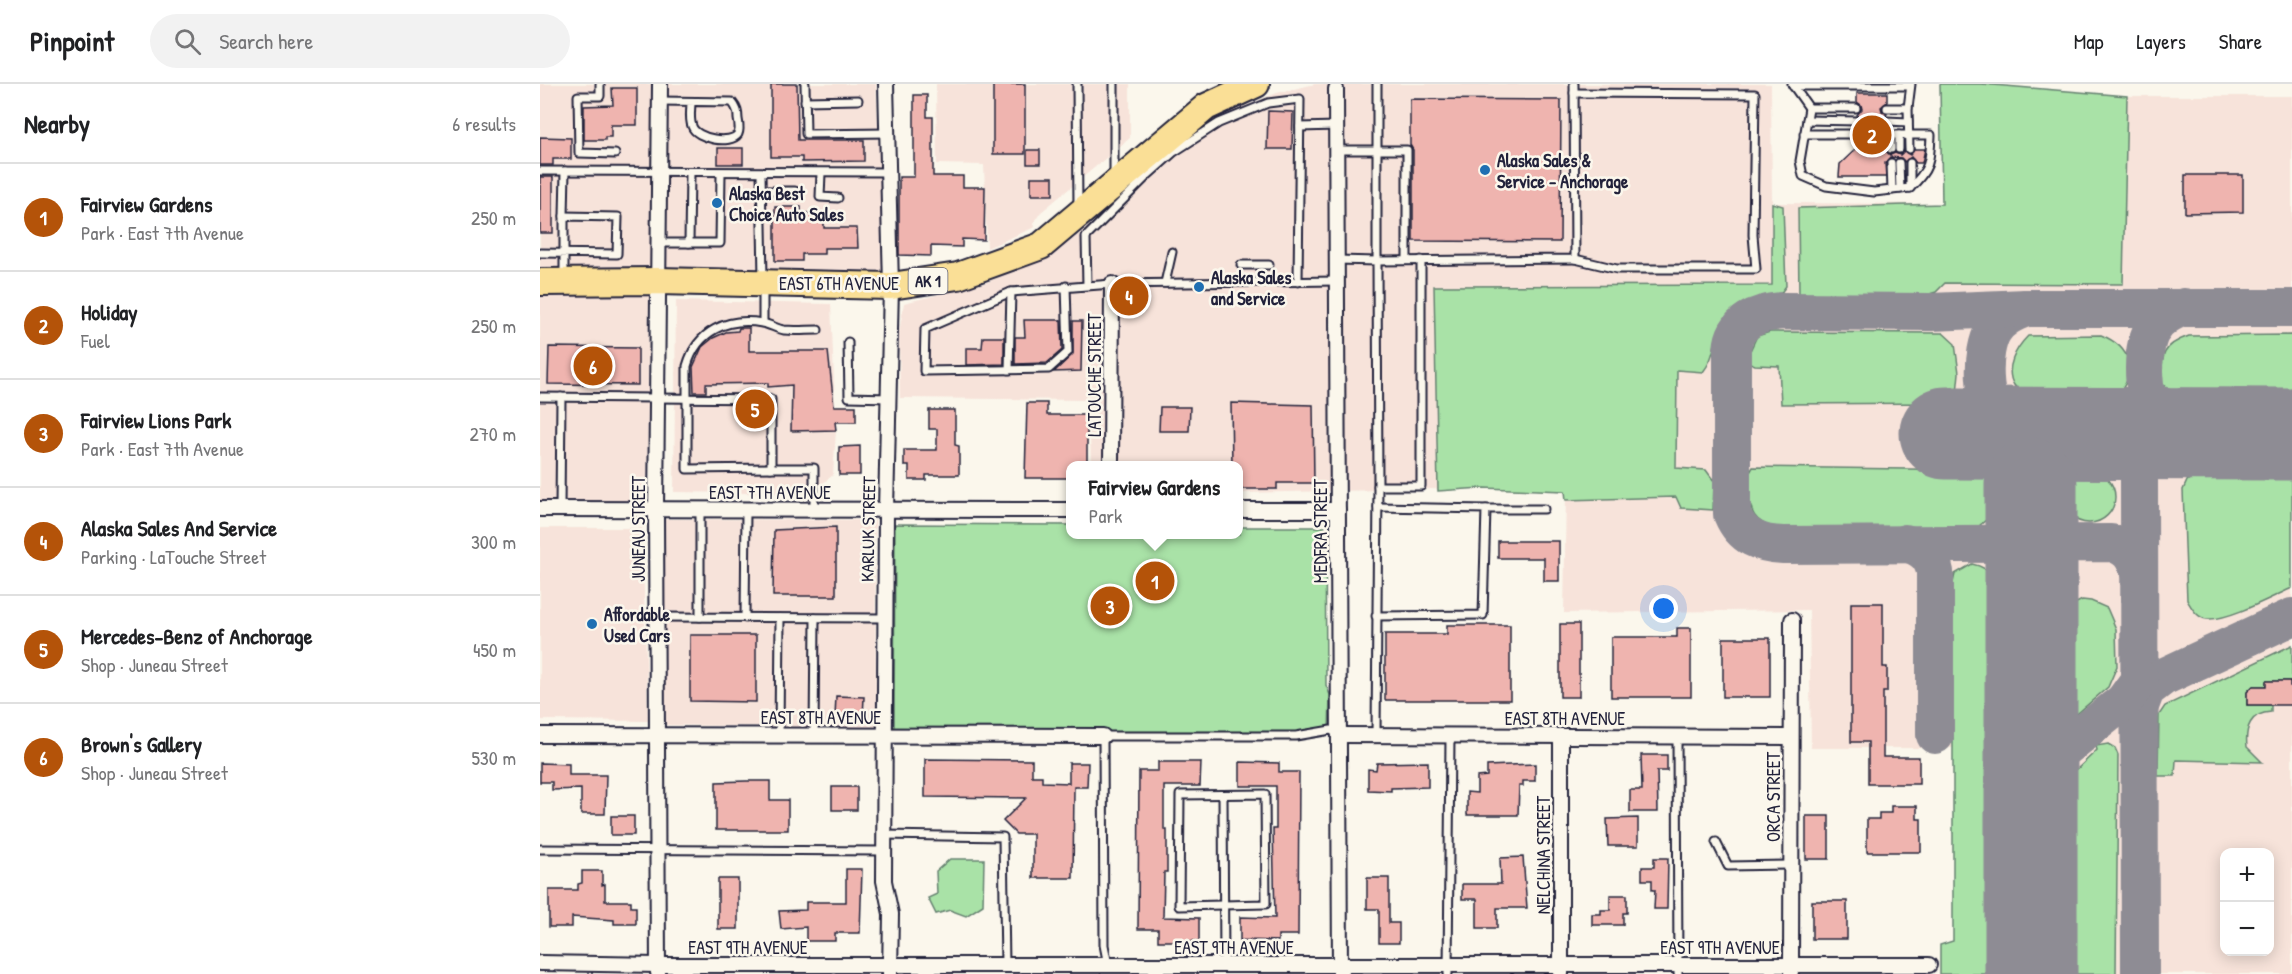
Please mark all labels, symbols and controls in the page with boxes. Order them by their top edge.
search box [150,14,570,68]
text: Pinpoint [30,22,114,60]
icon: search [171,25,204,58]
text: Search here [219,26,313,56]
text: Map [2074,27,2103,56]
text: Layers [2136,27,2186,56]
text: Share [2219,27,2262,56]
text: Nearby [24,106,90,141]
text: 6 results [452,110,516,137]
pin: 2 [1852,112,1892,158]
place label: Alaska Sales & Service - Anchorage [1497,148,1629,195]
marker: Alaska Sales & Service - Anchorage [1478,163,1492,177]
place label: Alaska Best Choice Auto Sales [729,181,844,227]
text: Fairview Gardens [81,189,212,219]
marker: Alaska Best Choice Auto Sales [710,196,724,210]
text: 1 [40,204,47,231]
text: 250 m [471,204,516,231]
text: Park · East 7th Avenue [81,219,244,246]
place label: Alaska Sales and Service [1211,265,1291,311]
road number: AK 1 [908,268,948,294]
street label: EAST 6TH AVENUE [779,271,899,296]
pin: 4 [1110,274,1148,318]
marker: Alaska Sales and Service [1192,280,1206,294]
text: Holiday [81,297,137,327]
text: 2 [39,312,48,339]
text: 250 m [471,312,516,339]
street label: LATOUCHE STREET [1082,313,1107,437]
text: Fuel [81,327,110,354]
pin: 6 [574,344,612,388]
pin: 5 [736,386,774,432]
text: Fairview Lions Park [81,405,231,435]
text: 3 [39,420,48,447]
text: 270 m [470,420,516,447]
text: Park · East 7th Avenue [81,435,244,462]
popup [1066,461,1243,539]
text: Fairview Gardens [1089,472,1220,502]
street label: JUNEAU STREET [626,475,651,582]
street label: KARLUK STREET [855,475,881,582]
street label: MEDFRA STREET [1308,478,1333,583]
street label: EAST 7TH AVENUE [709,480,831,505]
text: Park [1089,502,1122,529]
text: Alaska Sales And Service [81,513,277,543]
text: 4 [40,528,47,555]
text: 300 m [471,528,516,555]
text: Parking · LaTouche Street [81,543,266,570]
pin: 1 [1136,558,1174,604]
pin: 3 [1090,584,1130,628]
your location [1649,594,1678,623]
place label: Affordable Used Cars [604,602,671,648]
marker: Affordable Used Cars [585,617,599,631]
text: Mercedes-Benz of Anchorage [81,621,312,651]
text: 5 [39,636,48,663]
text: 450 m [473,636,516,663]
text: Shop · Juneau Street [81,651,228,678]
street label: EAST 8TH AVENUE [761,705,881,730]
street label: EAST 8TH AVENUE [1505,706,1625,731]
text: Brown's Gallery [81,729,202,759]
text: 6 [40,744,47,771]
text: 530 m [471,744,516,771]
street label: ORCA STREET [1761,751,1786,842]
text: Shop · Juneau Street [81,759,228,786]
street label: NELCHINA STREET [1531,795,1556,914]
map controls [2220,848,2274,956]
button: + [2220,848,2274,902]
button: − [2220,902,2274,956]
street label: EAST 9TH AVENUE [688,935,808,960]
street label: EAST 9TH AVENUE [1174,935,1294,960]
street label: EAST 9TH AVENUE [1660,935,1780,960]

